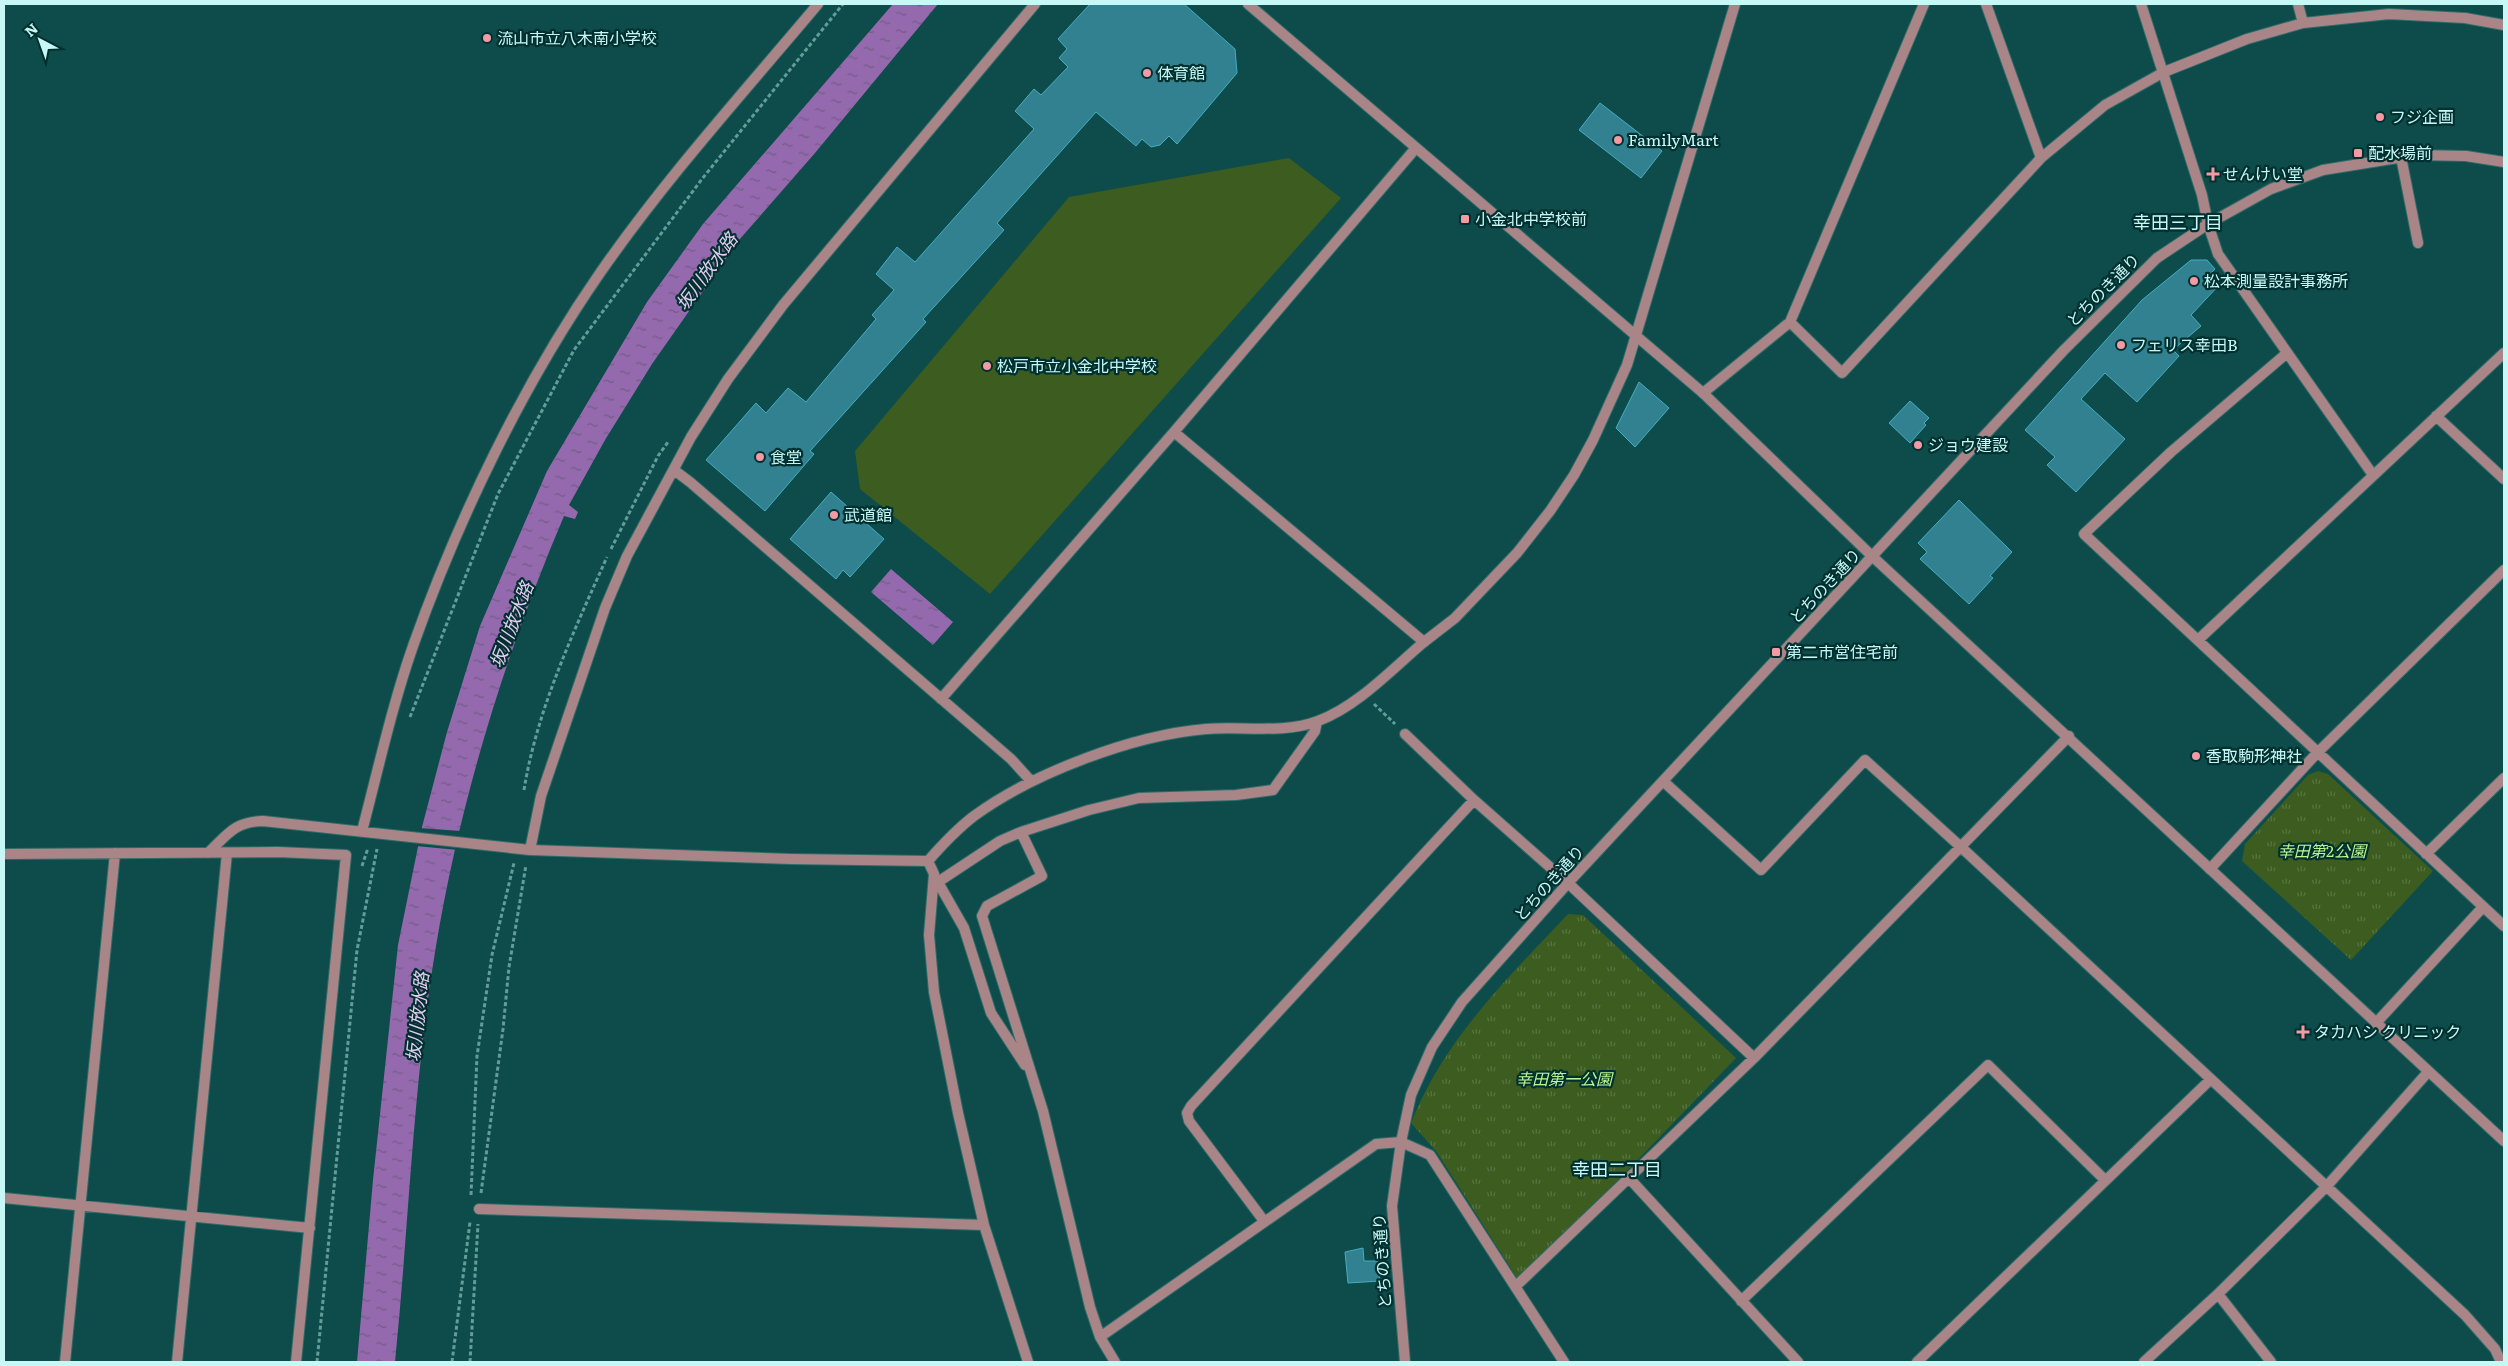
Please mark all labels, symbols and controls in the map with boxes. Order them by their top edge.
north arrow [15,15,65,65]
text: N [20,18,42,41]
place label: 流山市立八木南小学校 [497,25,657,49]
marker: 流山市立八木南小学校 [481,32,493,44]
place label: 体育館 [1157,60,1205,84]
marker: 体育館 [1141,67,1153,79]
place label: フジ企画 [2390,104,2454,128]
marker: フジ企画 [2374,111,2386,123]
place label: FamilyMart [1628,127,1719,151]
marker: FamilyMart [1612,134,1624,146]
place label: 配水場前 [2368,140,2432,164]
marker: 配水場前 [2352,147,2364,159]
place label: せんけい堂 [2223,161,2303,185]
marker: せんけい堂 [2207,168,2219,180]
place label: 小金北中学校前 [1475,206,1587,230]
district label: 幸田三丁目 [2133,208,2223,235]
marker: 小金北中学校前 [1459,213,1471,225]
water label: 坂川放水路 [668,225,744,315]
street label: とちのき通り [2060,247,2145,332]
place label: 松本測量設計事務所 [2204,268,2348,292]
marker: 松本測量設計事務所 [2188,275,2200,287]
place label: フェリス幸田B [2131,332,2238,356]
marker: フェリス幸田B [2115,339,2127,351]
place label: 松戸市立小金北中学校 [997,353,1157,377]
marker: 松戸市立小金北中学校 [981,360,993,372]
place label: ジョウ建設 [1928,432,2008,456]
marker: ジョウ建設 [1912,439,1924,451]
place label: 食堂 [770,444,802,468]
marker: 食堂 [754,451,766,463]
place label: 武道館 [844,502,892,526]
marker: 武道館 [828,509,840,521]
street label: とちのき通り [1783,542,1866,628]
water label: 坂川放水路 [482,576,540,671]
place label: 第二市営住宅前 [1786,639,1898,663]
marker: 第二市営住宅前 [1770,646,1782,658]
place label: 香取駒形神社 [2206,743,2302,767]
marker: 香取駒形神社 [2190,750,2202,762]
park label: 幸田第2公園 [2278,838,2368,862]
street label: とちのき通り [1507,839,1589,926]
water label: 坂川放水路 [398,969,435,1063]
place label: タカハシ クリニック [2314,1019,2461,1043]
marker: タカハシ クリニック [2296,1025,2310,1039]
park label: 幸田第一公園 [1516,1066,1614,1090]
district label: 幸田二丁目 [1572,1155,1662,1182]
street label: とちのき通り [1366,1213,1396,1310]

